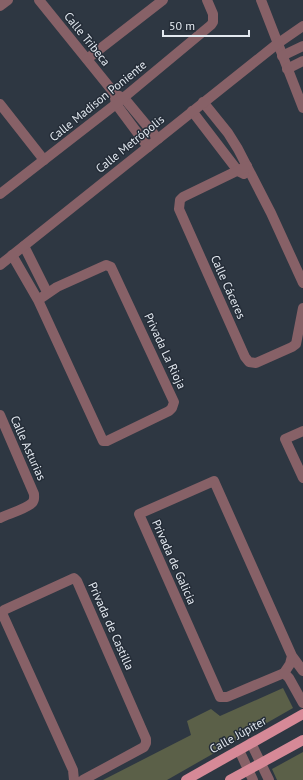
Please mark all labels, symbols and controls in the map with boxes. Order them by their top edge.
street label: Calle Tribeca [61,9,114,69]
scale bar [163,12,249,38]
text: 50 m [169,18,195,33]
street label: Calle Madison Poniente [46,57,149,144]
street label: Calle Metrópolis [92,111,167,176]
street label: Calle Cáceres [208,253,249,321]
street label: Privada La Rioja [141,310,190,391]
street label: Calle Asturias [7,413,49,483]
street label: Privada de Galicia [149,517,200,607]
street label: Privada de Castilla [85,580,138,672]
street label: Calle Júpiter [207,713,269,756]

